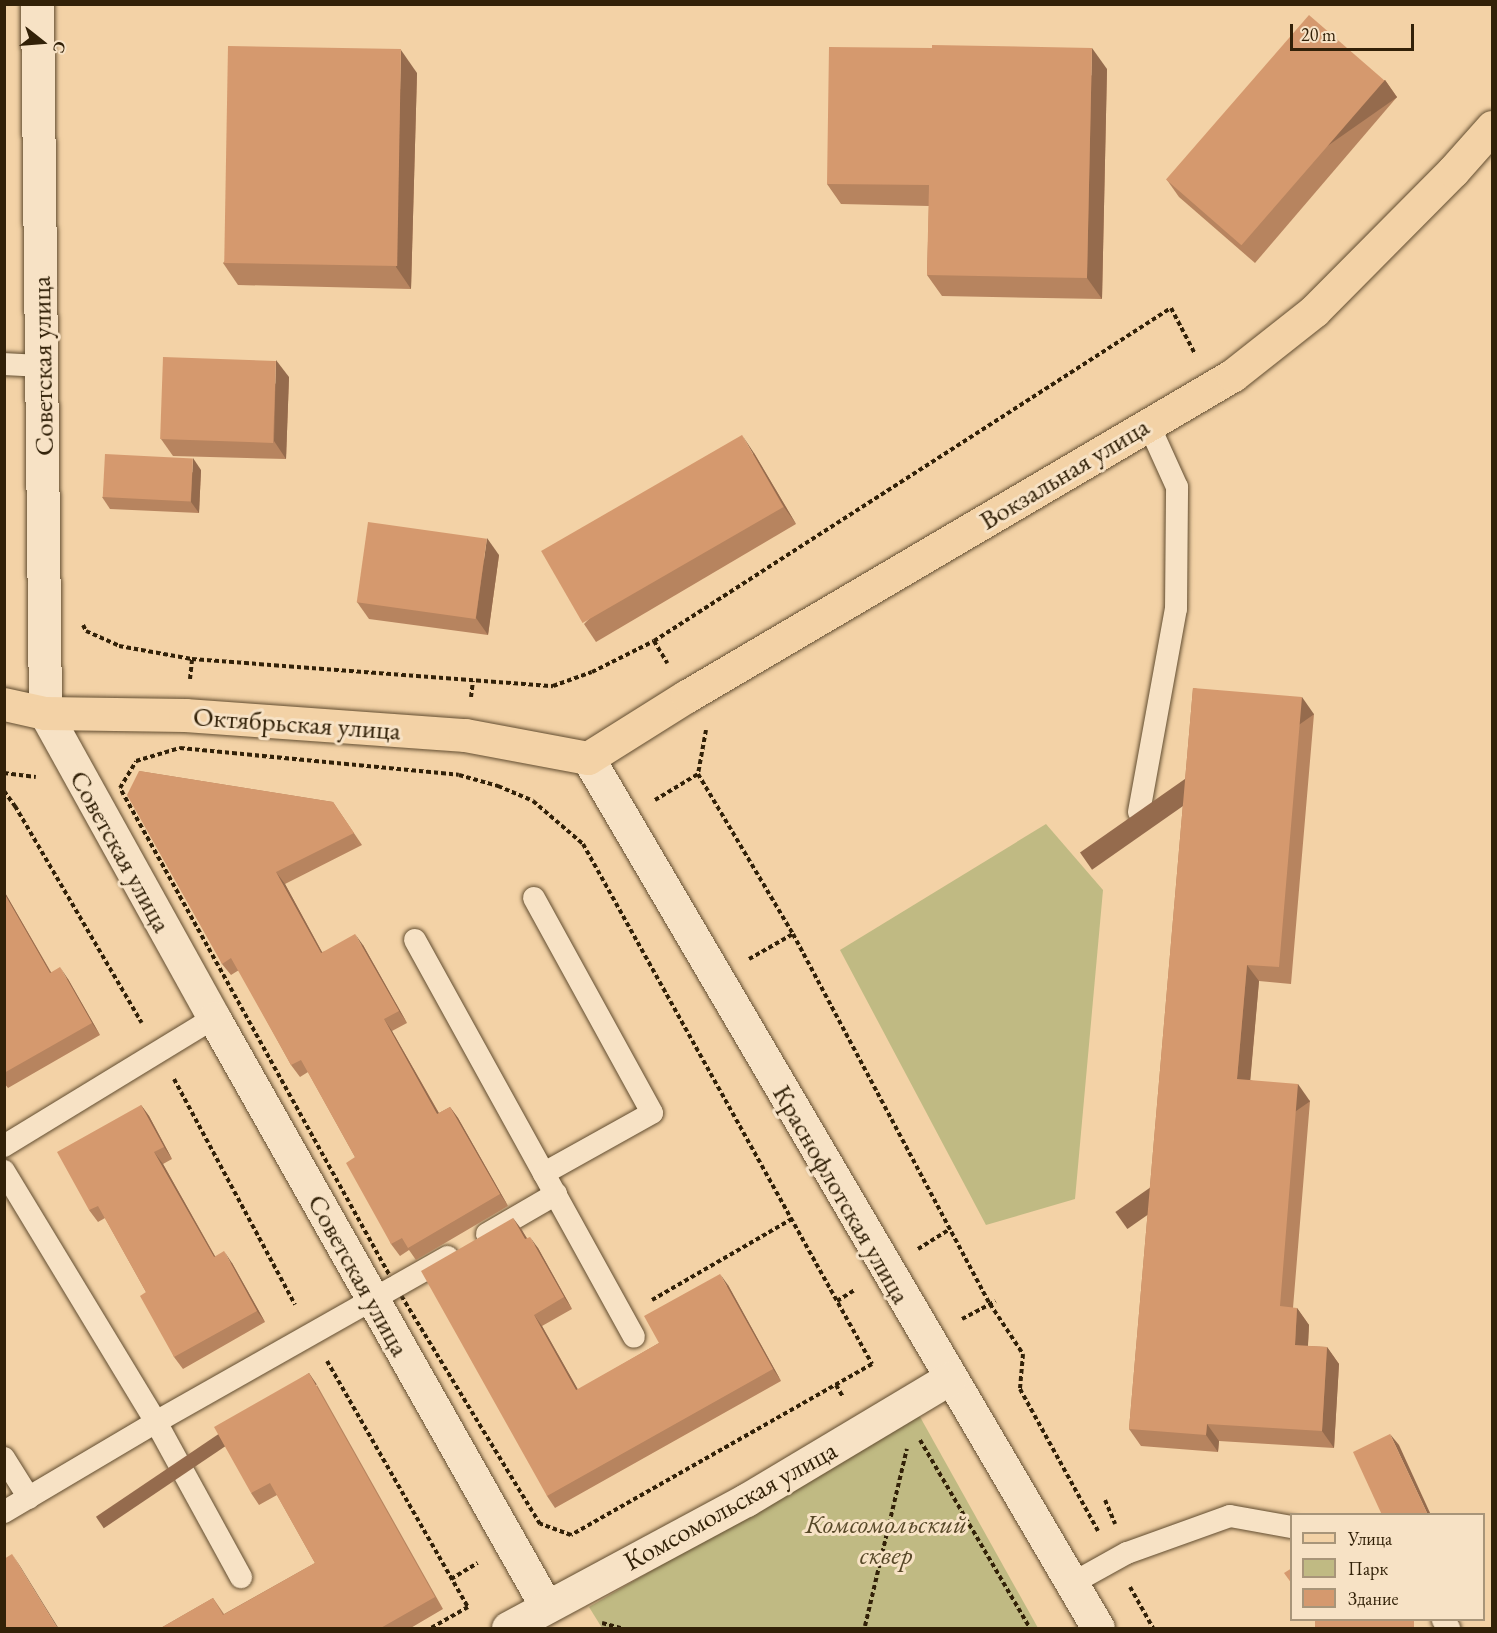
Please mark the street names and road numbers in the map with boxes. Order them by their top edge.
street label: Советская улица [24,276,60,456]
street label: Вокзальная улица [973,410,1155,536]
street label: Октябрьская улица [192,700,402,746]
street label: Советская улица [63,764,179,938]
street label: Краснофлотская улица [766,1079,918,1309]
street label: Советская улица [301,1188,417,1362]
street label: Комсомольская улица [618,1433,842,1577]

